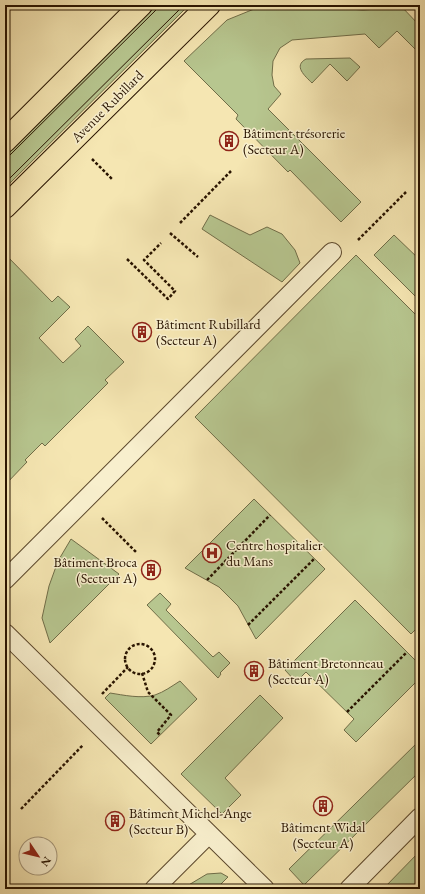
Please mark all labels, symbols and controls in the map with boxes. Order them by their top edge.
street label: Avenue Rubillard [66,65,148,147]
place label: Bâtiment trésorerie (Secteur A) [243,124,346,158]
building icon: Bâtiment trésorerie (Secteur A) [218,130,240,152]
place label: Bâtiment Rubillard (Secteur A) [156,315,262,349]
building icon: Bâtiment Rubillard (Secteur A) [131,321,153,343]
place label: Centre hospitalier du Mans [226,536,323,570]
hospital icon: Centre hospitalier du Mans [201,542,223,564]
place label: Bâtiment Broca (Secteur A) [54,553,137,587]
building icon: Bâtiment Broca (Secteur A) [140,559,162,581]
place label: Bâtiment Bretonneau (Secteur A) [268,654,384,688]
building icon: Bâtiment Bretonneau (Secteur A) [243,660,265,682]
building icon: Bâtiment Widal (Secteur A) [312,795,334,817]
place label: Bâtiment Michel-Ange (Secteur B) [129,804,252,838]
building icon: Bâtiment Michel-Ange (Secteur B) [104,810,126,832]
place label: Bâtiment Widal (Secteur A) [281,818,366,852]
north arrow [18,836,58,876]
text: N [38,854,54,869]

